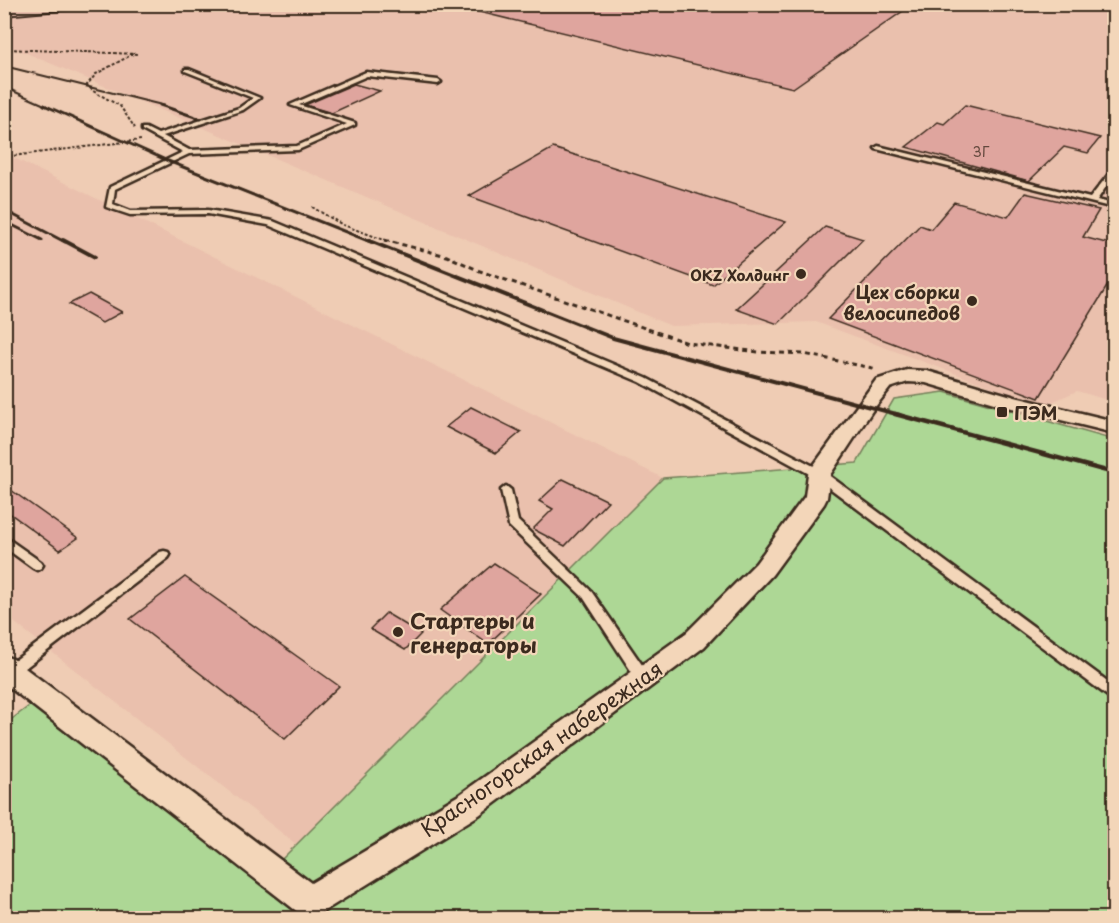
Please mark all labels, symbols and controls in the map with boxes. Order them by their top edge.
house number: 3Г [973,141,990,162]
place label: OKZ Холдинг [690,263,790,286]
marker: OKZ Холдинг [794,267,808,281]
place label: Цех сборки велосипедов [843,278,960,326]
marker: Цех сборки велосипедов [965,294,979,308]
place label: ПЭМ [1014,399,1057,426]
marker: ПЭМ [995,405,1009,419]
place label: Стартеры и генераторы [410,604,537,660]
marker: Стартеры и генераторы [391,625,405,639]
street label: Краcногорская набережная [413,652,669,844]

